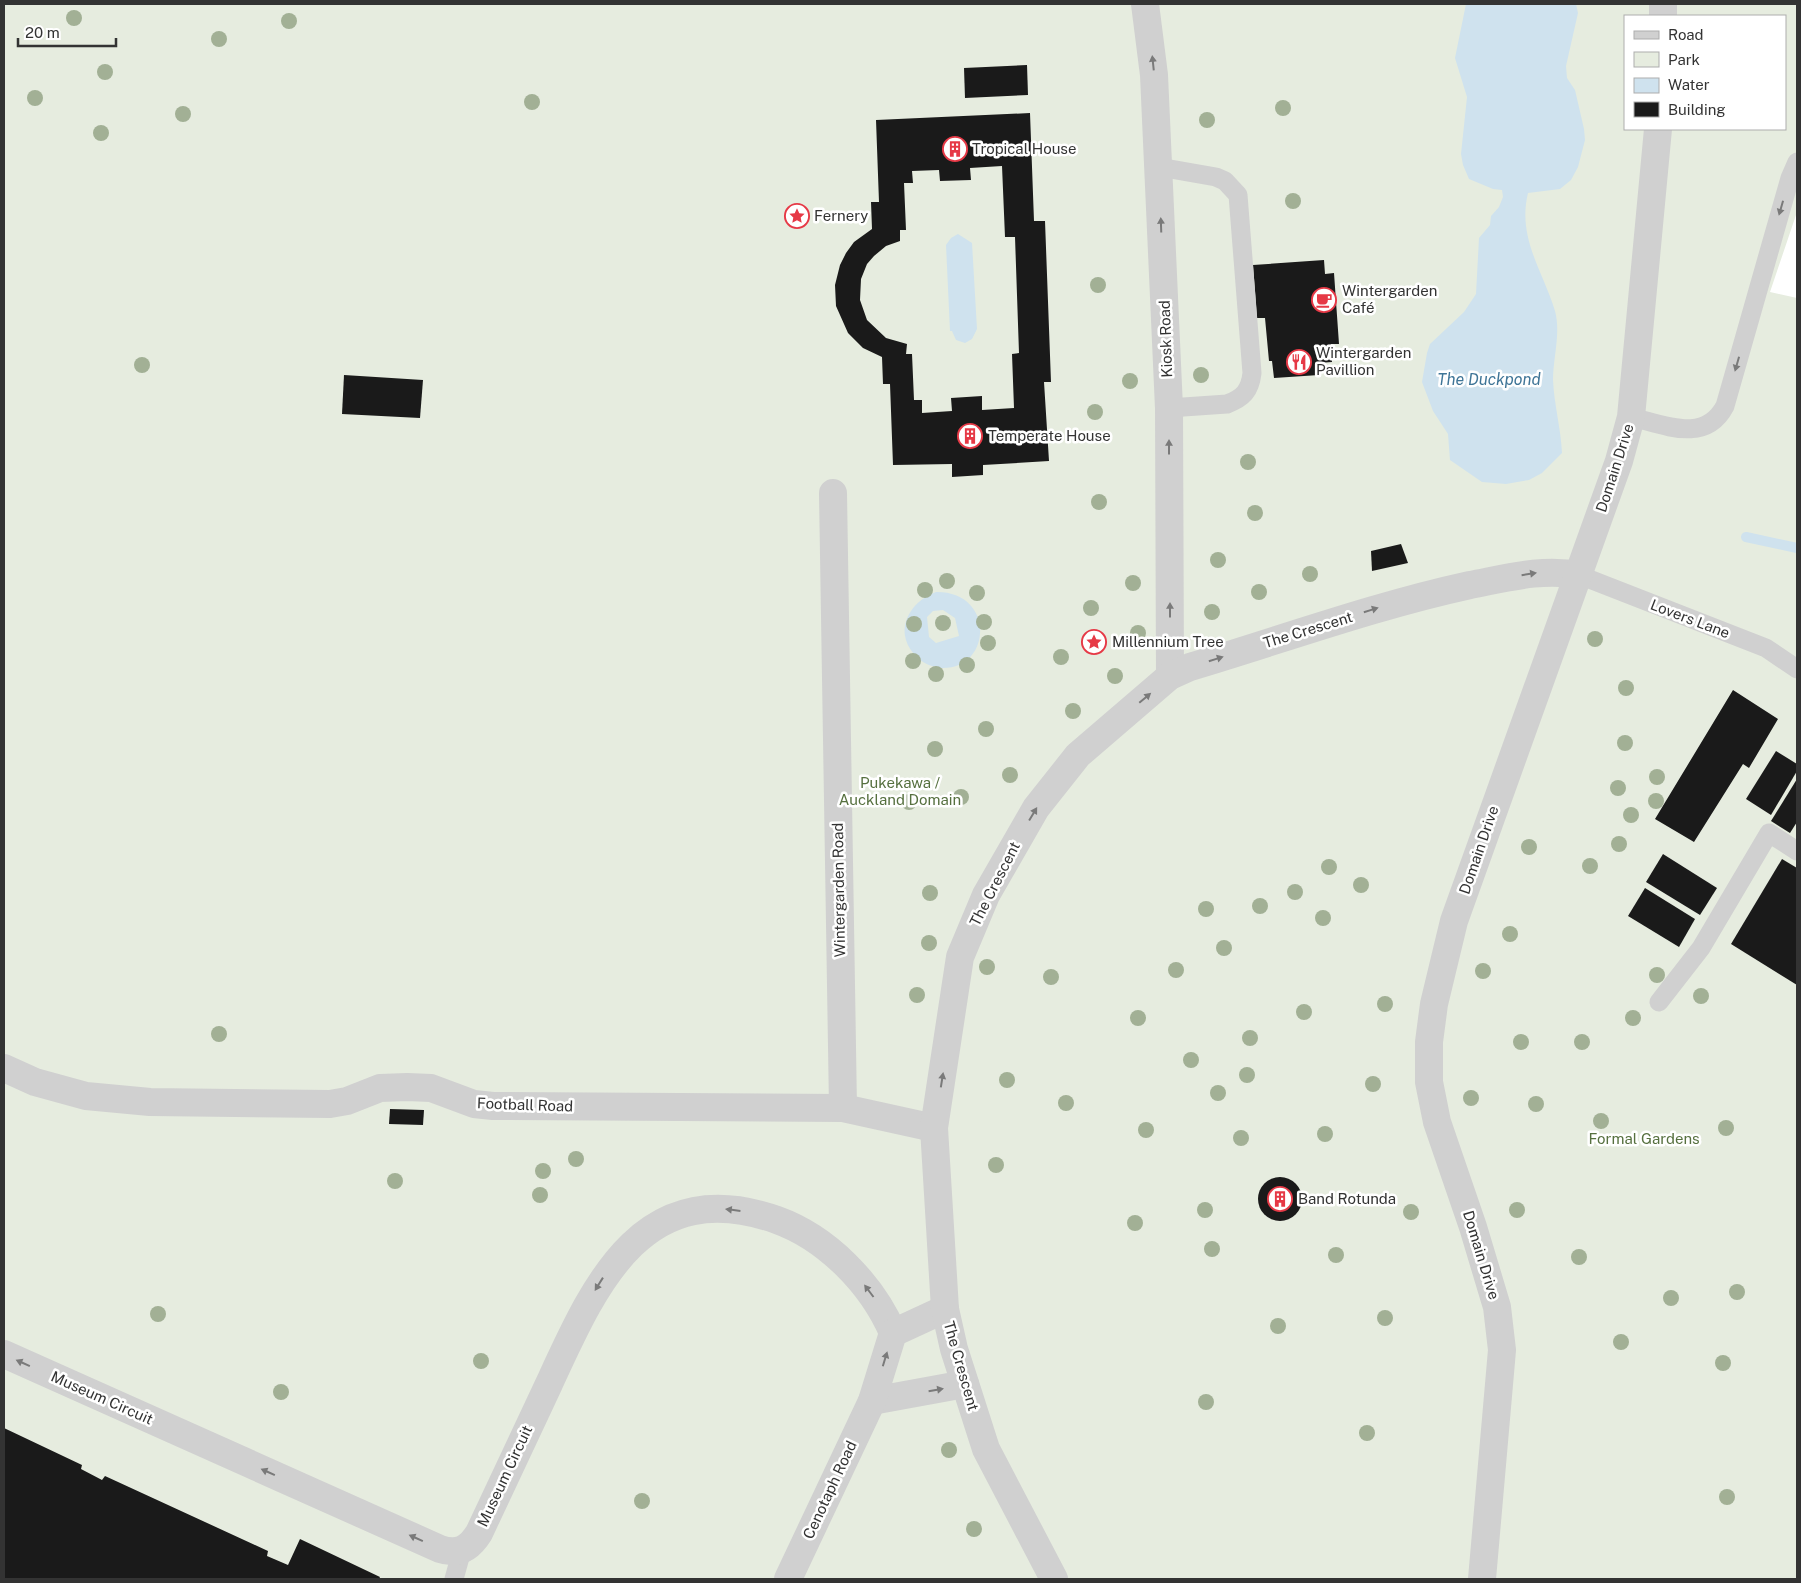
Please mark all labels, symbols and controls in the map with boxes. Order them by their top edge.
scale bar [18,15,115,47]
legend [1624,15,1786,130]
text: 20 m [25,24,60,41]
text: Road [1668,26,1704,43]
text: Park [1668,51,1700,68]
one-way arrow [1149,54,1157,70]
text: Water [1668,76,1710,93]
text: Building [1668,101,1726,118]
building icon: Tropical House [942,136,968,162]
place label: Tropical House [972,140,1076,157]
one-way arrow [1777,200,1785,215]
place icon: Fernery [784,203,810,229]
place label: Fernery [814,207,868,224]
one-way arrow [1157,217,1165,233]
place label: Wintergarden Café [1342,282,1437,316]
cafe icon: Wintergarden Café [1311,287,1337,313]
street label: Kiosk Road [1156,300,1175,378]
place label: Wintergarden Pavillion [1316,344,1411,378]
restaurant icon: Wintergarden Pavillion [1286,349,1312,375]
one-way arrow [1733,357,1741,372]
water label: The Duckpond [1437,370,1541,389]
street label: Domain Drive [1592,421,1637,514]
building icon: Temperate House [957,423,983,449]
place label: Temperate House [988,427,1111,444]
one-way arrow [1165,439,1173,455]
one-way arrow [1521,569,1537,577]
street label: Lovers Lane [1648,596,1732,641]
one-way arrow [1166,602,1174,618]
one-way arrow [1363,606,1378,614]
street label: The Crescent [1261,608,1355,651]
place icon: Millennium Tree [1081,629,1107,655]
place label: Millennium Tree [1112,633,1224,650]
one-way arrow [1208,654,1223,662]
one-way arrow [1138,692,1151,703]
park label: Pukekawa / Auckland Domain [839,774,961,808]
street label: Domain Drive [1455,804,1502,896]
one-way arrow [1028,807,1037,820]
street label: Wintergarden Road [829,823,848,957]
street label: The Crescent [966,839,1023,929]
one-way arrow [938,1071,946,1087]
street label: Football Road [477,1094,573,1115]
park label: Formal Gardens [1588,1130,1700,1147]
building icon: Band Rotunda [1267,1186,1293,1212]
place label: Band Rotunda [1298,1190,1396,1207]
one-way arrow [725,1206,741,1214]
street label: Domain Drive [1460,1208,1503,1301]
one-way arrow [595,1278,604,1291]
one-way arrow [863,1285,874,1298]
street label: The Crescent [941,1319,982,1413]
one-way arrow [881,1351,889,1366]
one-way arrow [16,1358,30,1366]
street label: Museum Circuit [49,1367,156,1428]
one-way arrow [928,1385,944,1393]
street label: Museum Circuit [474,1422,536,1529]
street label: Cenotaph Road [799,1438,860,1542]
one-way arrow [261,1467,275,1475]
one-way arrow [409,1534,423,1542]

